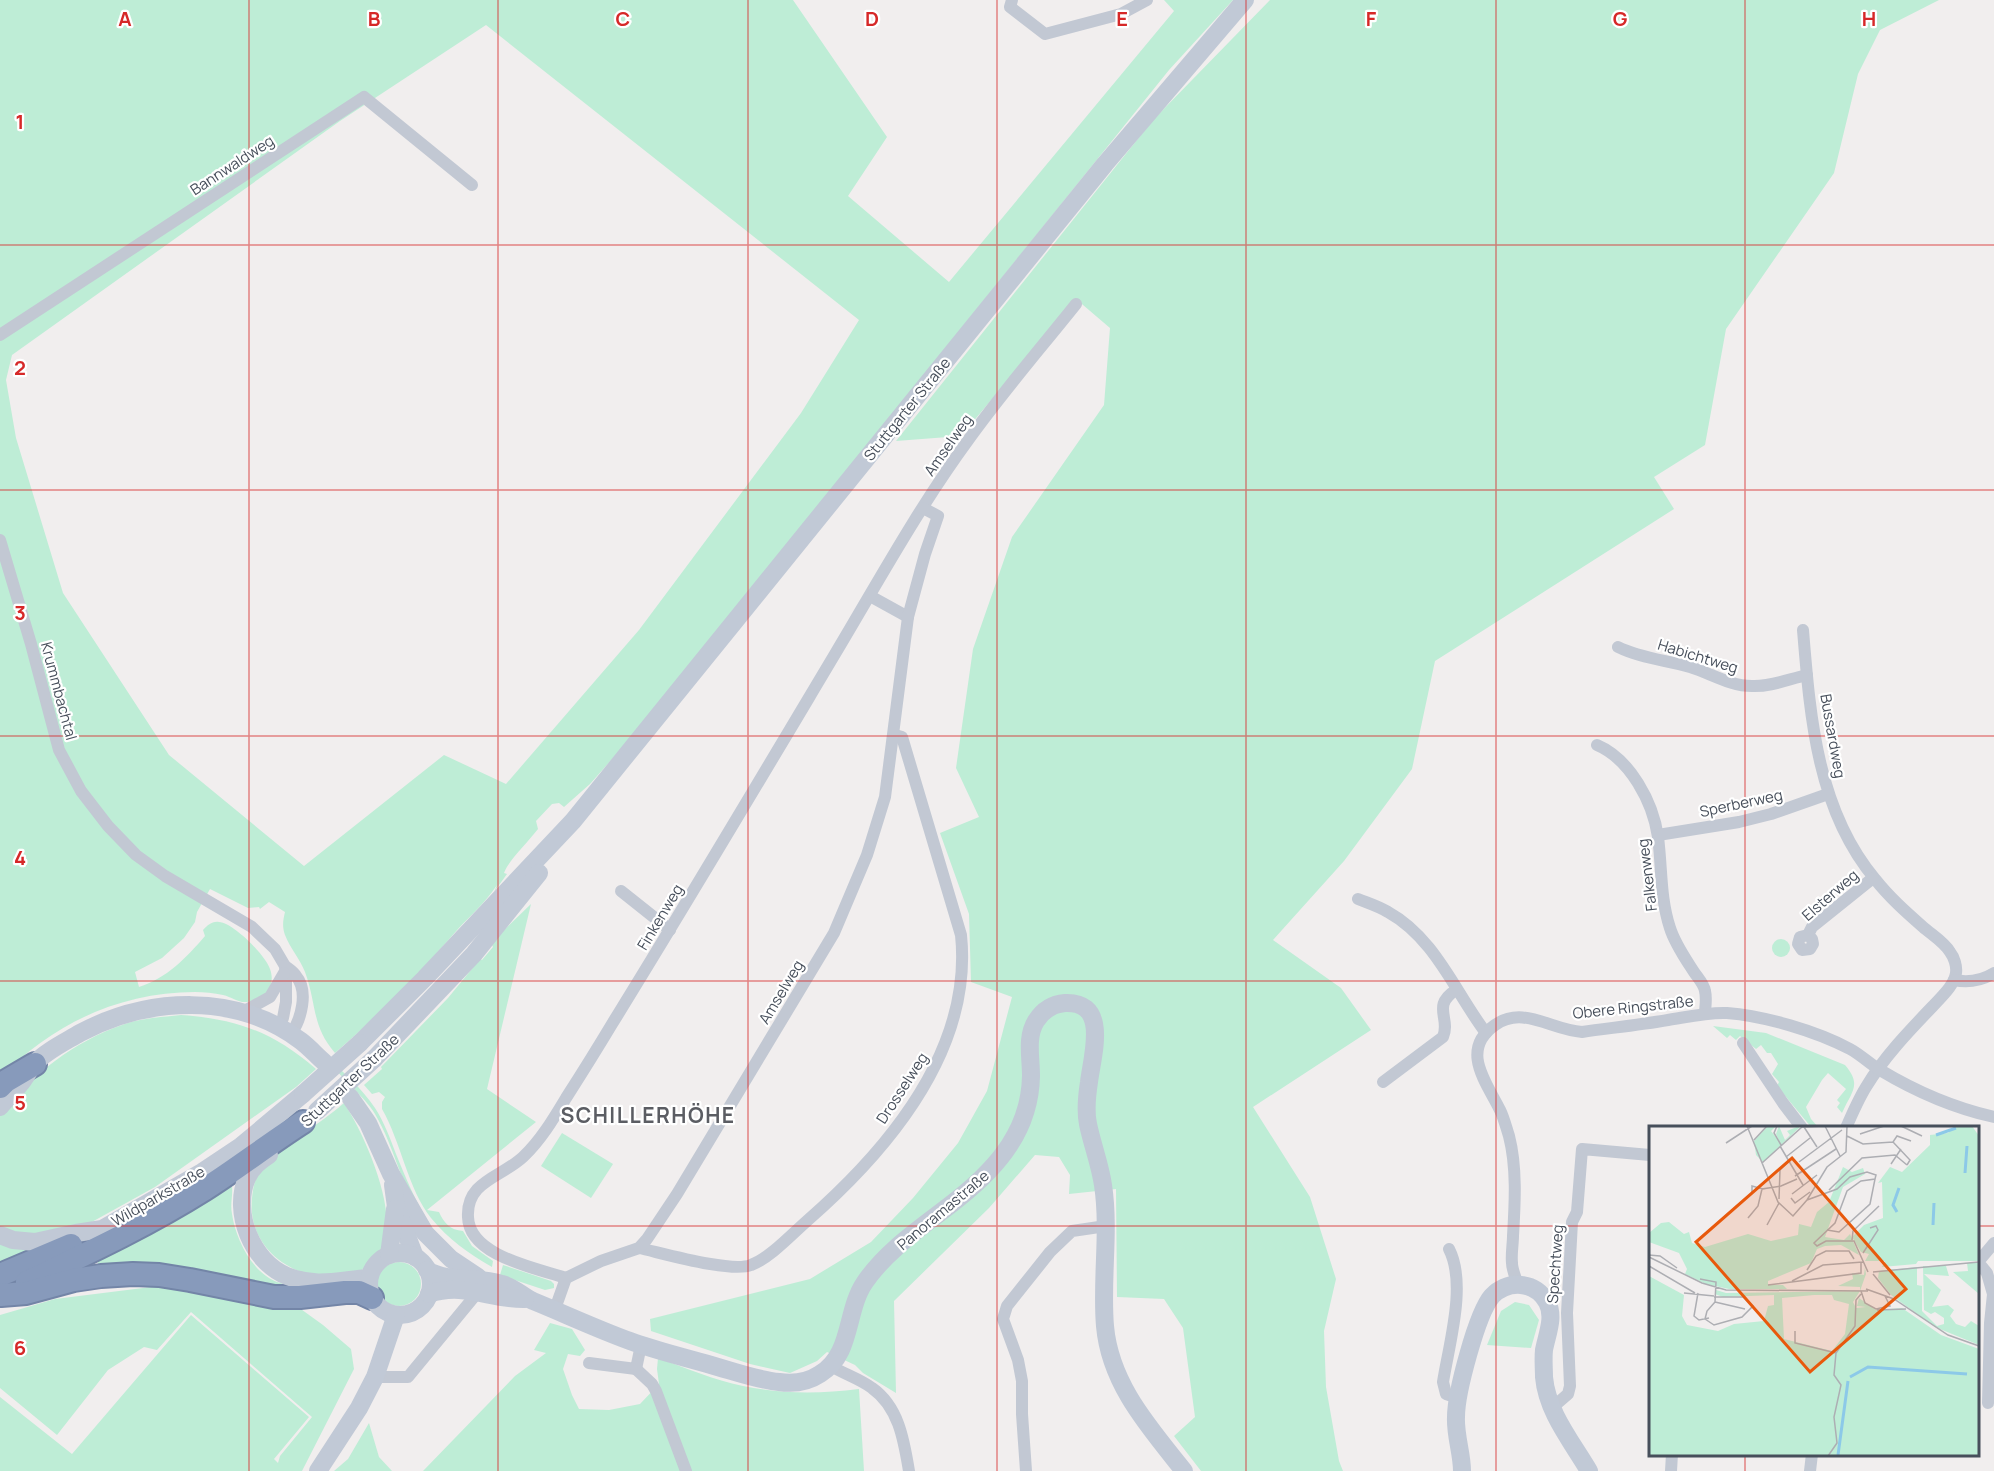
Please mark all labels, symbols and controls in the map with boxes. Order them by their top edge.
text: A [118,5,132,32]
text: B [368,5,381,32]
text: C [616,5,630,32]
text: D [865,5,879,32]
text: E [1116,5,1128,32]
text: F [1366,5,1377,32]
text: G [1613,5,1628,32]
text: H [1862,5,1876,32]
text: 1 [16,108,24,135]
street label: Bannwaldweg [186,130,278,200]
street label: Stuttgarter Straße [859,353,955,465]
text: 2 [14,354,26,381]
street label: Amselweg [919,410,977,480]
text: 3 [14,599,26,626]
street label: Habichtweg [1655,634,1741,678]
street label: Krummbachtal [36,640,82,742]
street label: Bussardweg [1815,692,1851,780]
street label: Sperberweg [1698,784,1784,822]
street label: Falkenweg [1632,838,1662,912]
text: 4 [14,844,26,871]
street label: Elsterweg [1797,865,1863,925]
street label: Finkenweg [632,880,688,954]
street label: Amselweg [754,956,808,1028]
street label: Obere Ringstraße [1572,990,1695,1024]
street label: Stuttgarter Straße [296,1029,404,1131]
street label: Drosselweg [871,1048,933,1128]
text: 5 [14,1089,26,1116]
district label: SCHILLERHÖHE [560,1101,736,1129]
inset map [1649,1126,1979,1456]
street label: Wildparkstraße [107,1161,209,1231]
street label: Panoramastraße [892,1165,994,1255]
street label: Spechtweg [1542,1224,1568,1304]
text: 6 [14,1334,26,1361]

